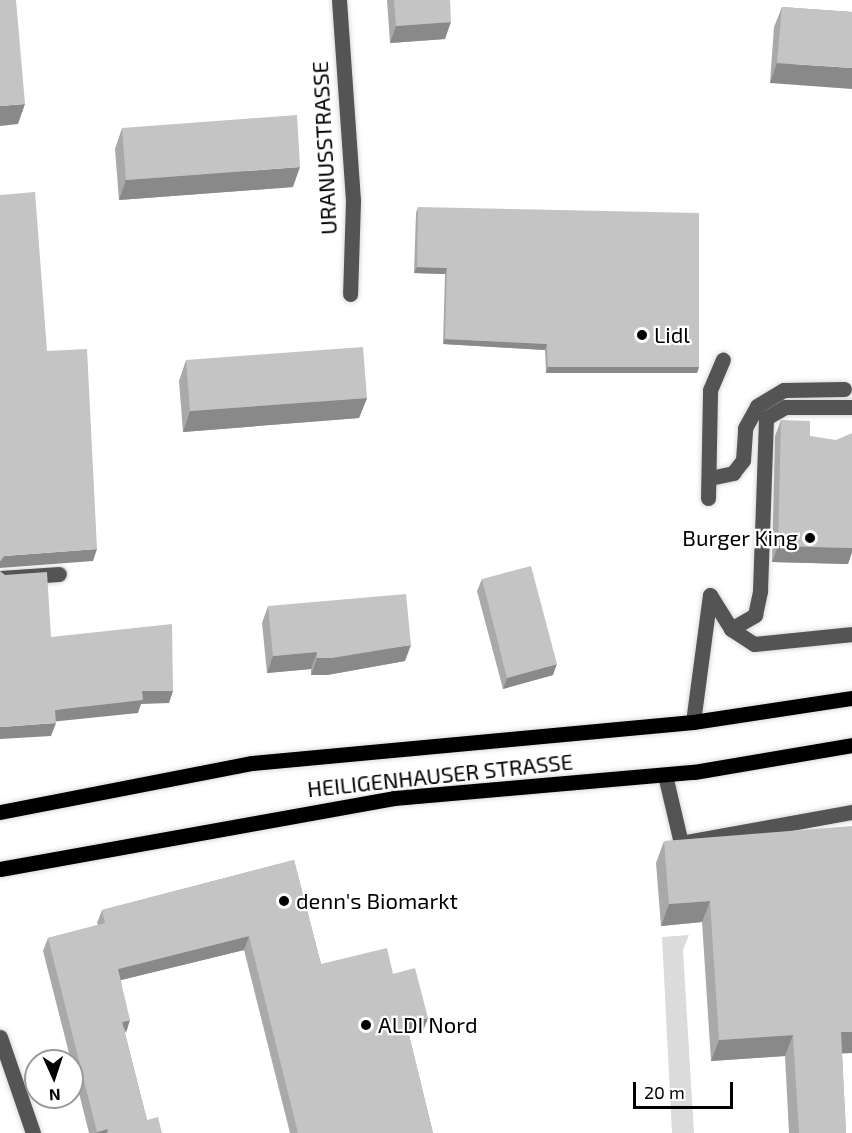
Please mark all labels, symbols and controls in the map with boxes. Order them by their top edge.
street label: URANUSSTRASSE [306,61,342,235]
place label: Lidl [654,322,690,348]
marker: Lidl [635,328,649,342]
place label: Burger King [682,525,798,551]
marker: Burger King [803,531,817,545]
street label: HEILIGENHAUSER STRASSE [306,748,574,802]
place label: denn's Biomarkt [296,888,458,914]
marker: denn's Biomarkt [277,894,291,908]
place label: ALDI Nord [378,1012,477,1038]
marker: ALDI Nord [359,1018,373,1032]
north arrow [24,1049,84,1109]
scale bar [636,1070,736,1108]
text: 20 m [644,1081,685,1103]
text: N [49,1086,61,1105]

